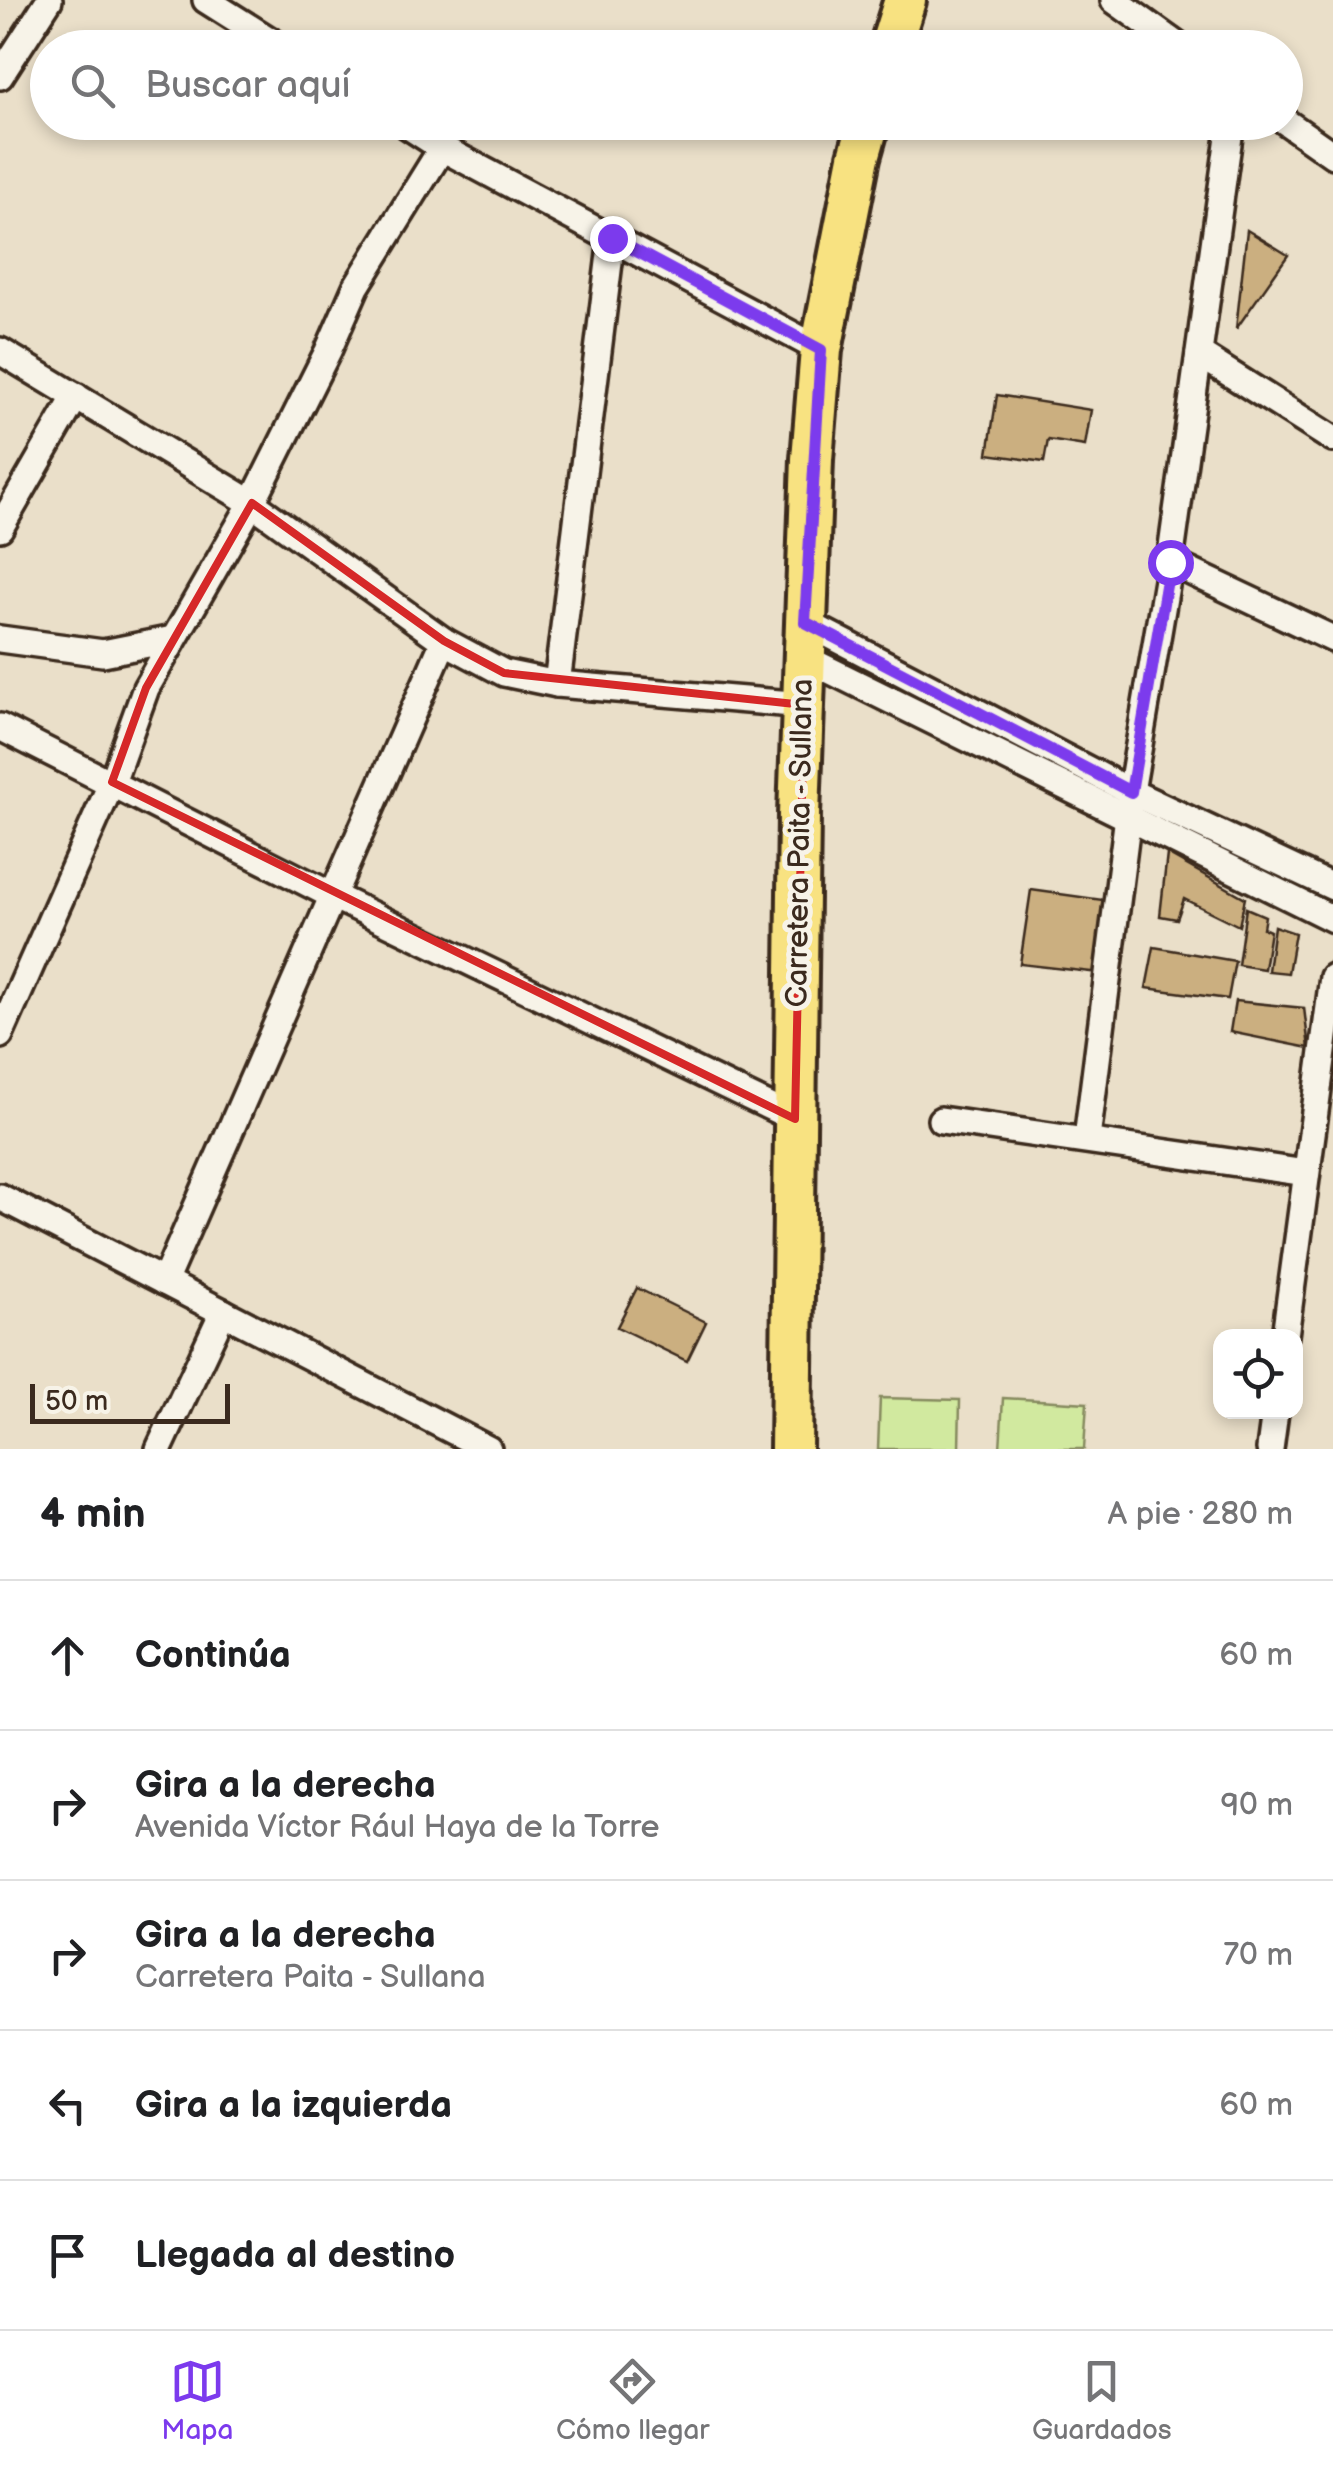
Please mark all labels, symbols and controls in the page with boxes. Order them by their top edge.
search box [30,30,1303,140]
icon: search [65,58,120,113]
text: Buscar aquí [145,63,351,108]
route end [590,216,636,262]
route start [1148,540,1194,586]
street label: Carretera Paita - Sullana [779,678,821,1008]
map controls [1213,1329,1303,1419]
button: locate [1213,1329,1303,1419]
scale bar [30,1379,230,1424]
text: 50 m [45,1385,108,1418]
text: 4 min [40,1489,146,1540]
text: A pie · 280 m [1107,1495,1293,1534]
icon: ahead [40,1628,95,1683]
text: Continúa [135,1633,291,1678]
text: 60 m [1220,1636,1293,1675]
text: Gira a la derecha [135,1763,436,1808]
icon: right [40,1778,95,1833]
text: 90 m [1221,1786,1293,1825]
text: Avenida Víctor Rául Haya de la Torre [135,1808,659,1847]
text: Gira a la derecha [135,1913,436,1958]
icon: right [40,1928,95,1983]
text: 70 m [1223,1936,1293,1975]
text: Carretera Paita - Sullana [135,1958,486,1997]
icon: left [40,2078,95,2133]
text: Gira a la izquierda [135,2083,452,2128]
text: 60 m [1220,2086,1293,2125]
icon: arrive [40,2228,95,2283]
text: Llegada al destino [135,2233,455,2278]
tab: Mapa [161,2354,233,2447]
tab: Cómo llegar [556,2354,709,2447]
tab: Guardados [1032,2354,1172,2447]

